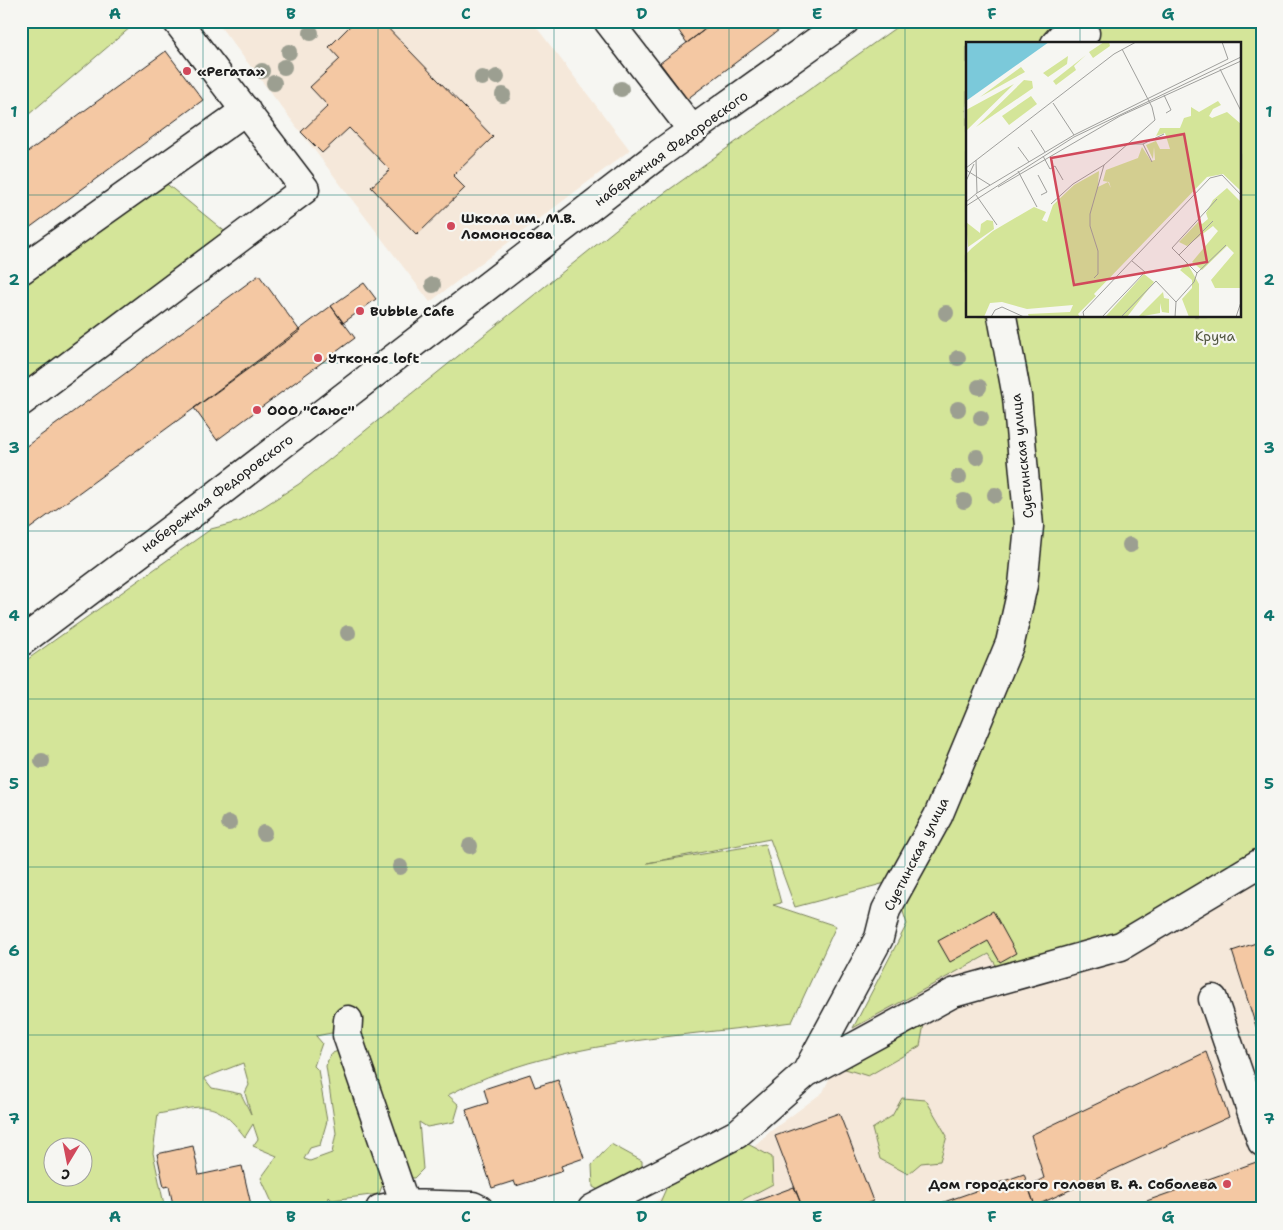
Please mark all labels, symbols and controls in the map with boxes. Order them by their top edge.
text: A [109,3,121,24]
text: B [286,3,296,24]
text: C [461,3,471,24]
text: D [636,3,648,24]
text: E [812,3,822,24]
text: F [987,3,997,24]
text: G [1162,3,1175,24]
inset map [966,42,1240,318]
place label: «Регата» [197,62,266,80]
marker: «Регата» [181,65,193,77]
street label: набережная Федоровского [591,86,751,210]
text: 1 [10,101,18,122]
text: 1 [1265,101,1273,122]
place label: Школа им. М.В. Ломоносова [461,209,576,243]
marker: Школа им. М.В. Ломоносова [445,220,457,232]
text: 2 [8,269,20,290]
text: 2 [1263,269,1275,290]
place label: Bubble Cafe [370,302,454,320]
marker: Bubble Cafe [354,305,366,317]
park label: Круча [1195,327,1236,345]
place label: Утконос loft [328,349,420,367]
marker: Утконос loft [312,352,324,364]
street label: Суетинская улица [1006,392,1037,519]
place label: ООО "Саюс" [267,401,355,419]
marker: ООО "Саюс" [251,404,263,416]
street label: набережная Федоровского [137,430,297,556]
text: 3 [8,437,20,458]
text: 3 [1263,437,1275,458]
text: 4 [8,605,20,626]
text: 4 [1263,605,1275,626]
text: 5 [9,773,19,794]
text: 5 [1264,773,1274,794]
street label: Суетинская улица [880,794,953,914]
text: 6 [8,940,20,961]
text: 6 [1263,940,1275,961]
text: 7 [8,1108,20,1129]
text: 7 [1263,1108,1275,1129]
north arrow [42,1138,92,1188]
text: С [60,1165,72,1184]
place label: Дом городского головы В. А. Соболева [929,1175,1217,1193]
marker: Дом городского головы В. А. Соболева [1221,1178,1233,1190]
text: A [109,1206,121,1227]
text: B [286,1206,296,1227]
text: C [461,1206,471,1227]
text: D [636,1206,648,1227]
text: E [812,1206,822,1227]
text: F [987,1206,997,1227]
text: G [1162,1206,1175,1227]

